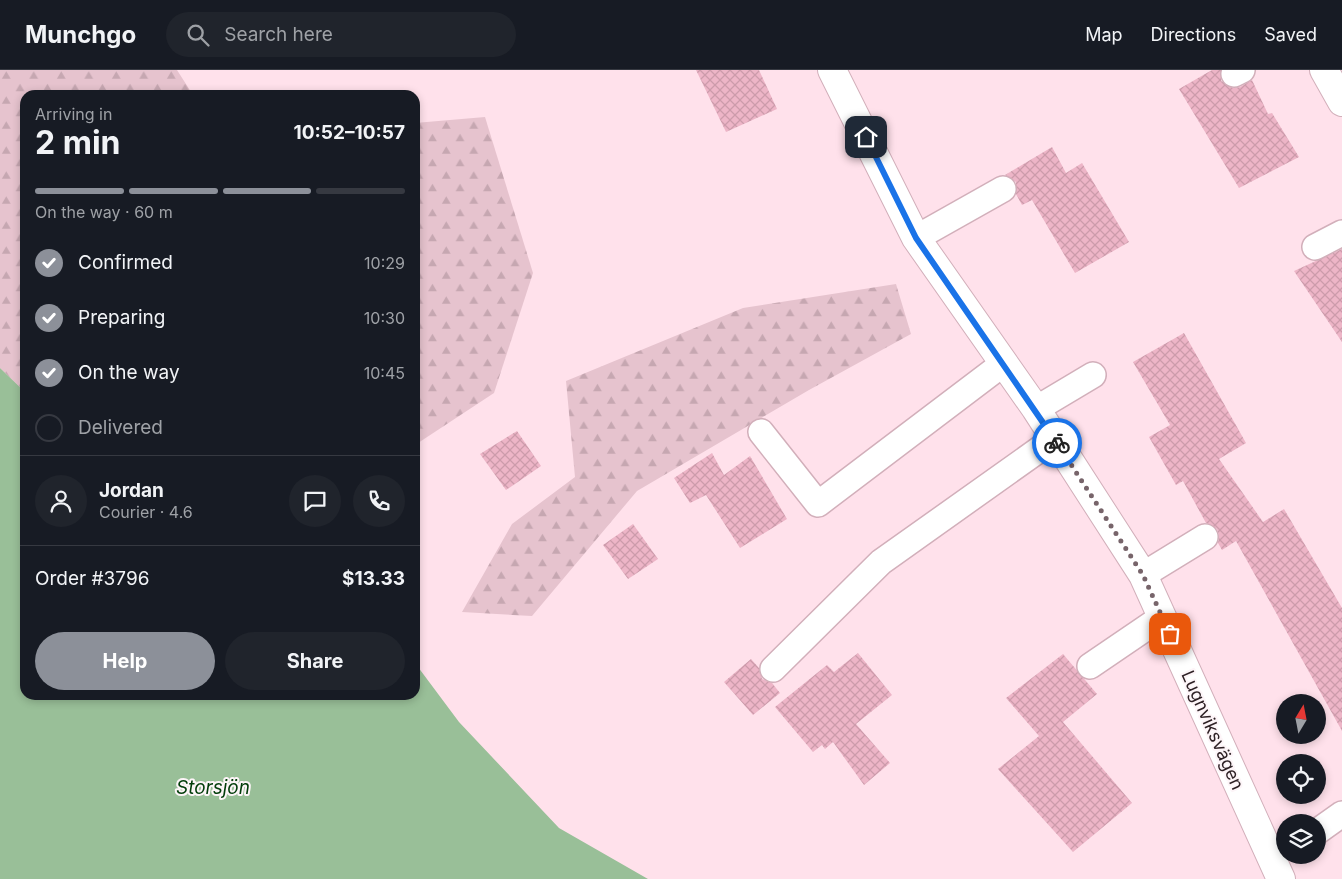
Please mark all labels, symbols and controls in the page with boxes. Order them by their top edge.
search box [166,12,516,57]
text: Munchgo [25,20,136,49]
icon: search [184,21,212,49]
text: Search here [224,23,333,46]
text: Map [1085,24,1123,45]
text: Directions [1151,24,1236,45]
text: Saved [1264,24,1317,45]
text: Arriving in [35,104,112,124]
pin [845,116,887,158]
text: 10:52–10:57 [293,121,405,144]
text: 2 min [35,123,121,162]
icon: home [852,123,880,151]
text: On the way · 60 m [35,202,173,222]
icon: check [35,249,63,277]
text: Confirmed [78,251,173,274]
text: 10:29 [364,253,405,273]
icon: check [35,304,63,332]
text: Preparing [78,306,165,329]
text: 10:30 [364,308,405,328]
icon: check [35,359,63,387]
text: On the way [78,361,180,384]
text: 10:45 [364,363,405,383]
text: Delivered [78,416,163,439]
courier [1032,418,1082,468]
icon: bike [1043,429,1071,457]
button: person [35,475,87,527]
button: chat [289,475,341,527]
button: phone [353,475,405,527]
text: Jordan [99,479,164,502]
text: Courier · 4.6 [99,502,193,522]
text: Order #3796 [35,567,149,590]
text: $13.33 [342,567,405,590]
pin [1149,613,1191,655]
icon: bag [1156,620,1184,648]
button: Help [35,632,215,690]
button: Share [225,632,405,690]
street label: Lugnviksvägen [1177,667,1249,793]
north arrow [1276,694,1326,744]
map controls [1276,694,1326,864]
button: locate [1276,754,1326,804]
water label: Storsjön [176,776,250,799]
button: layers [1276,814,1326,864]

